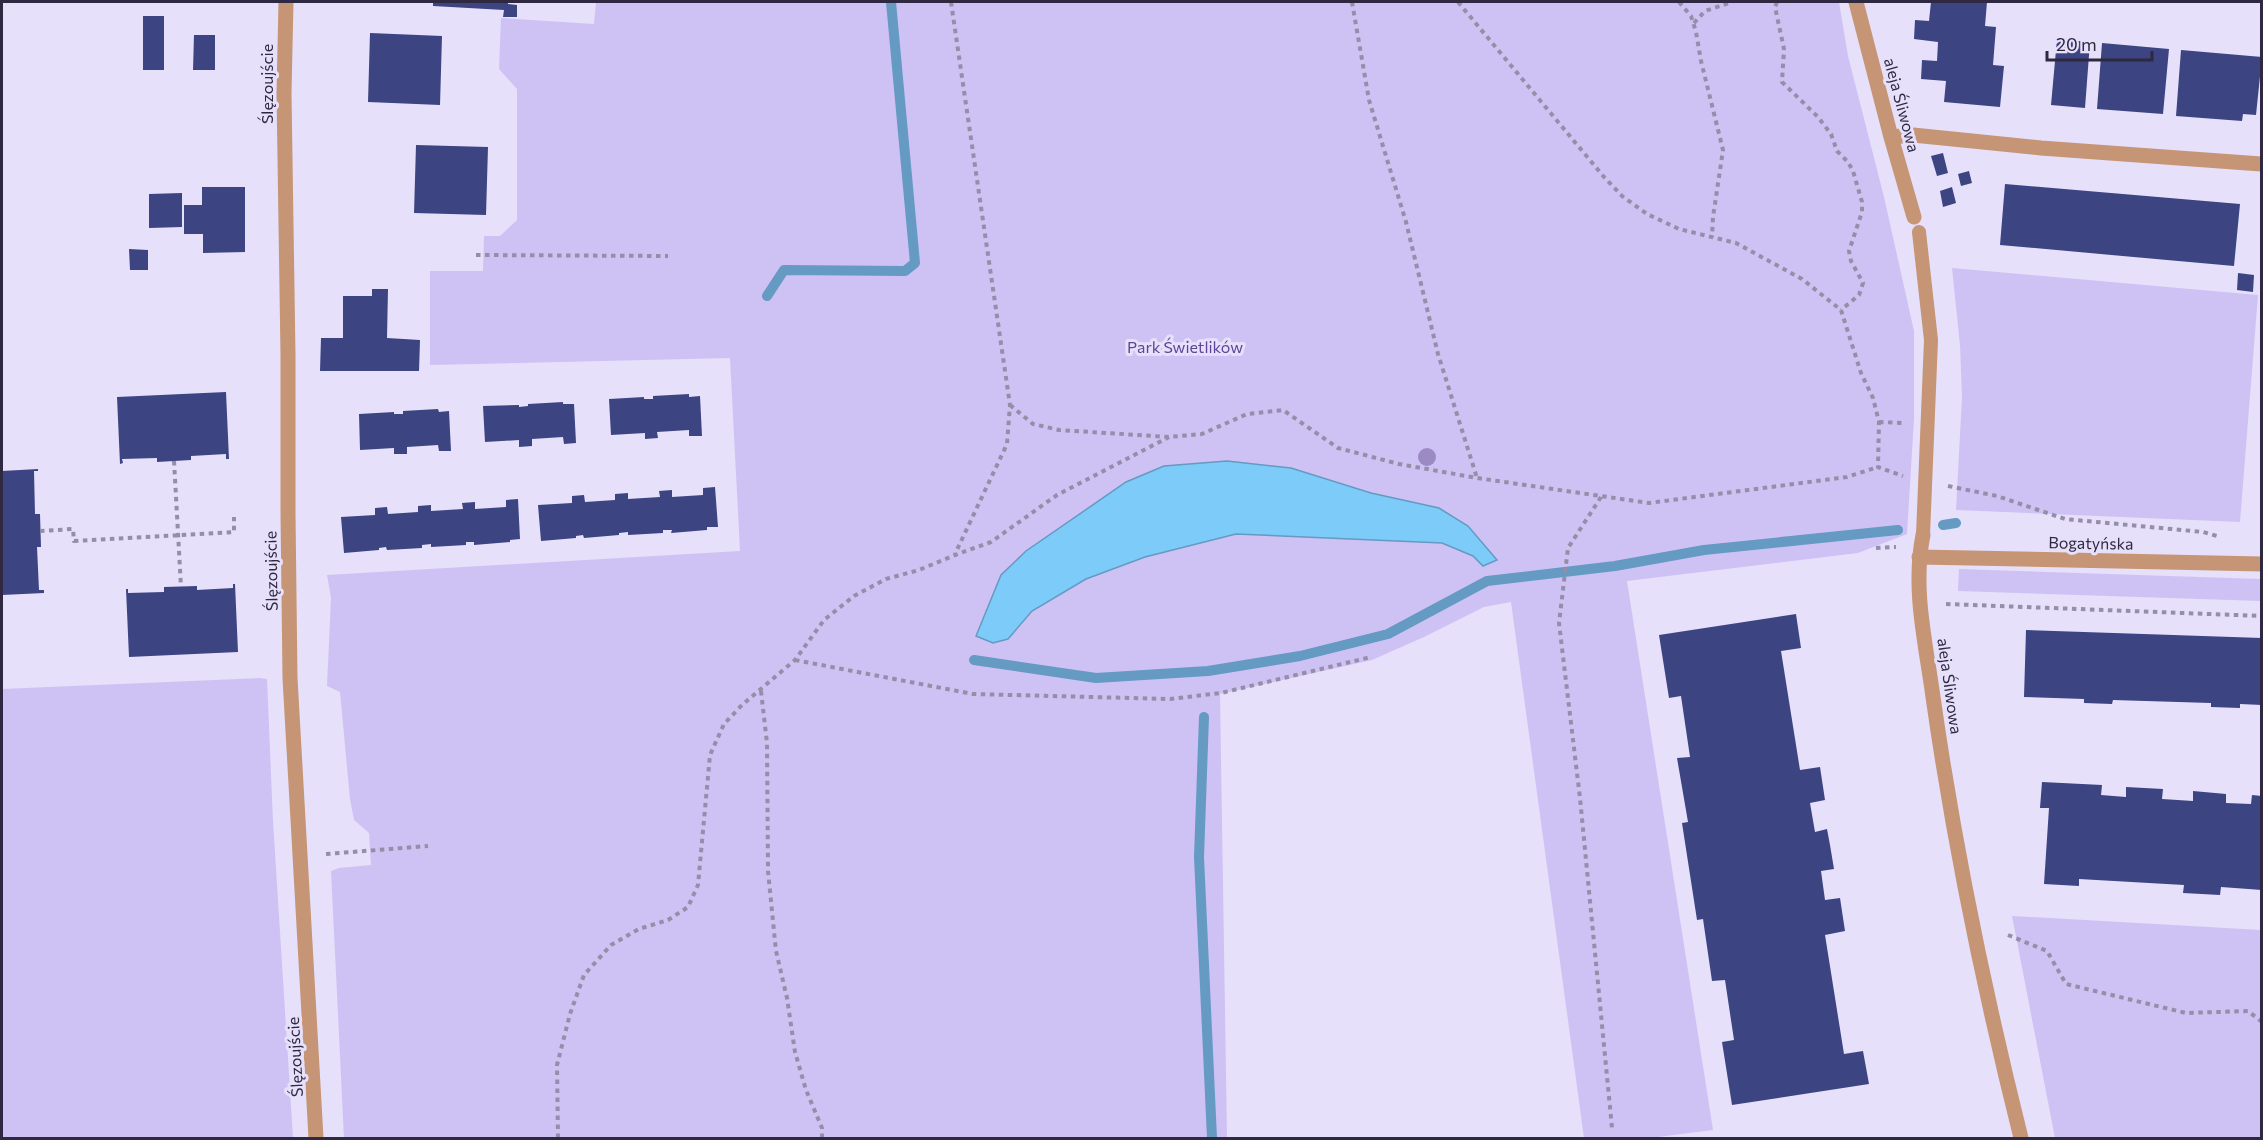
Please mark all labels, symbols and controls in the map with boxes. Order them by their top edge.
scale bar [2047,24,2152,62]
text: 20 m [2056,33,2097,55]
street label: Ślęzoujście [257,44,276,124]
street label: aleja Śliwowa [1881,56,1924,154]
park label: Park Świetlików [1127,337,1243,356]
street label: Ślęzoujście [260,531,281,611]
street label: Bogatyńska [2048,532,2134,553]
street label: aleja Śliwowa [1934,637,1967,735]
street label: Ślęzoujście [283,1017,306,1098]

